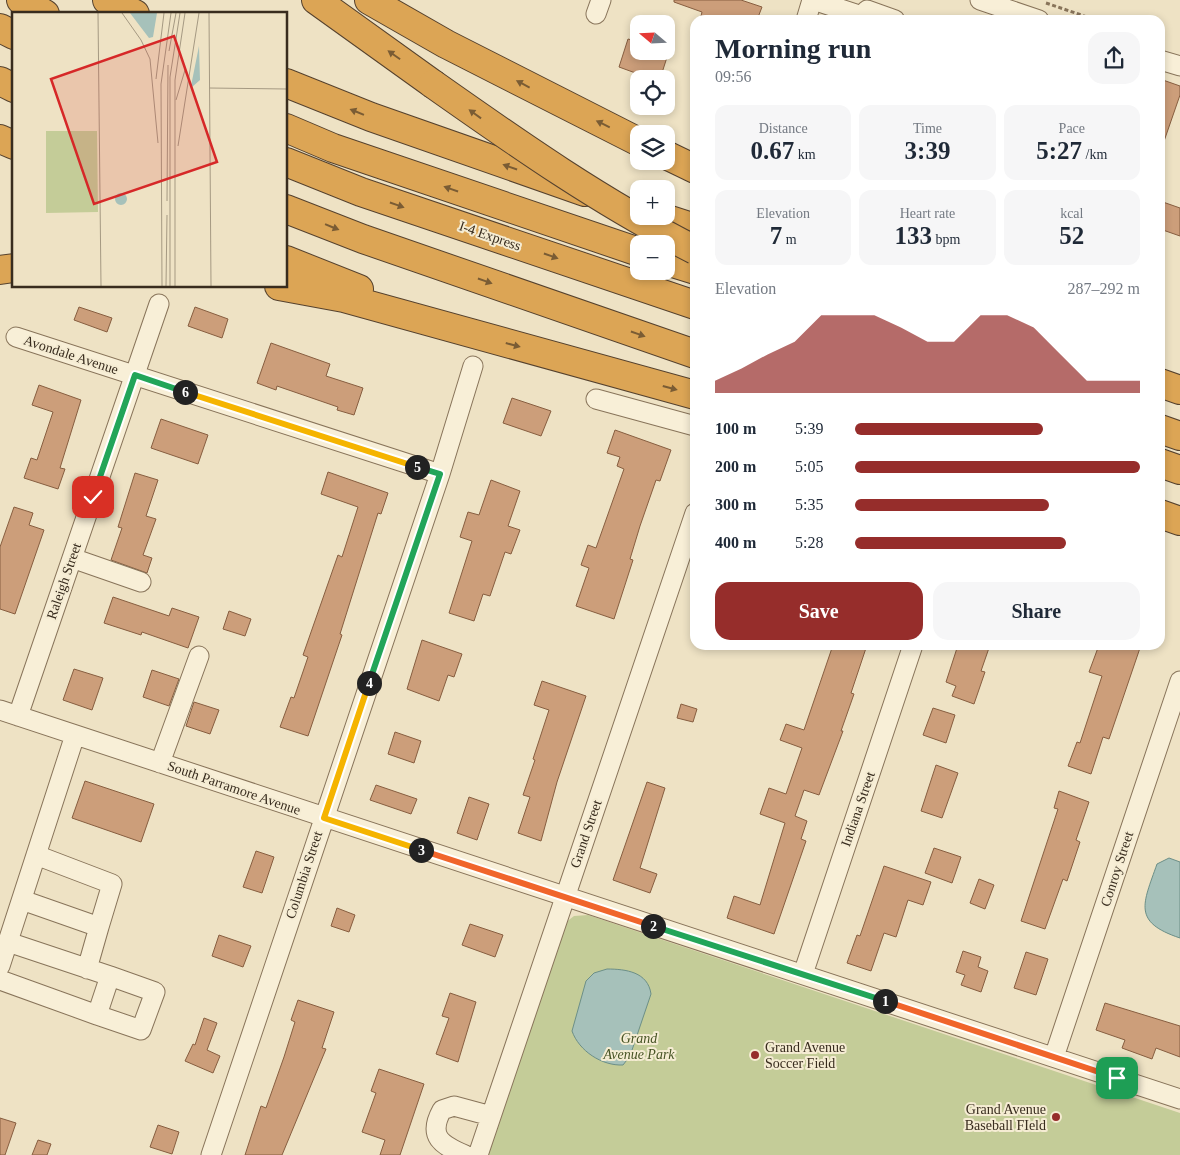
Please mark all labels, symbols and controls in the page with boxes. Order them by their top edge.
inset map [12,12,288,288]
north arrow [630,15,675,60]
map controls [630,15,675,280]
button: share [1088,32,1140,84]
text: Morning run [715,33,871,64]
one-way arrow [387,50,401,60]
text: 09:56 [715,68,751,85]
button: locate [630,70,675,115]
one-way arrow [516,80,530,88]
one-way arrow [350,107,364,115]
one-way arrow [468,109,482,119]
one-way arrow [595,120,610,129]
text: Distance [759,121,808,136]
text: Time [913,121,942,136]
text: Pace [1059,121,1085,136]
button: layers [630,125,675,170]
text: 0.67 [751,137,794,164]
text: 3:39 [905,137,950,164]
text: 5:27 [1036,137,1082,164]
text: km [794,147,816,162]
text: /km [1082,147,1107,162]
one-way arrow [502,163,517,170]
button: + [630,180,675,225]
one-way arrow [444,185,459,192]
one-way arrow [390,201,405,209]
text: Elevation [756,206,810,221]
text: Heart rate [900,206,955,221]
text: kcal [1060,206,1083,221]
street label: I-4 Express [457,218,523,254]
text: 7 [770,222,782,249]
text: 133 [895,222,932,249]
text: 52 [1059,222,1084,249]
one-way arrow [324,224,339,231]
text: m [782,232,797,247]
text: bpm [932,232,960,247]
button: − [630,235,675,280]
one-way arrow [544,253,559,261]
one-way arrow [477,278,492,285]
text: Elevation [715,280,776,297]
text: 287–292 m [1068,280,1140,297]
one-way arrow [631,331,646,338]
street label: Avondale Avenue [22,333,120,377]
one-way arrow [505,341,520,349]
pin: 6 [172,380,198,404]
one-way arrow [662,384,677,392]
text: 6 [182,385,189,400]
text: 100 m [715,420,756,437]
text: 5:39 [795,420,823,437]
pin: 5 [404,454,430,480]
text: 200 m [715,458,756,475]
text: 5:05 [795,458,823,475]
text: 5 [414,460,421,475]
pin [72,476,114,518]
icon: check [79,483,107,511]
text: 300 m [715,496,756,513]
text: 5:35 [795,496,823,513]
text: 400 m [715,534,756,551]
text: 5:28 [795,534,823,551]
street label: Raleigh Street [44,541,84,621]
button: Save [715,582,923,640]
button: Share [933,582,1140,640]
pin: 4 [356,670,382,696]
text: 4 [366,676,373,691]
street label: South Parramore Avenue [166,758,302,818]
street label: Indiana Street [838,770,878,848]
street label: Grand Street [567,798,605,870]
street label: Columbia Street [283,829,325,921]
street label: Conroy Street [1098,829,1136,908]
pin: 3 [408,838,434,862]
text: 3 [418,843,425,858]
pin: 2 [640,914,666,938]
text: 2 [650,919,657,934]
pin: 1 [872,988,898,1014]
text: 1 [882,994,889,1009]
park label: Grand Avenue Park [602,1031,675,1062]
place label: Grand Avenue Soccer Field [765,1040,845,1071]
marker: Grand Avenue Soccer Field [749,1049,761,1061]
pin [1096,1057,1138,1099]
icon: arrive [1103,1064,1131,1092]
place label: Grand Avenue Baseball FIeld [965,1102,1046,1133]
marker: Grand Avenue Baseball FIeld [1050,1111,1062,1123]

